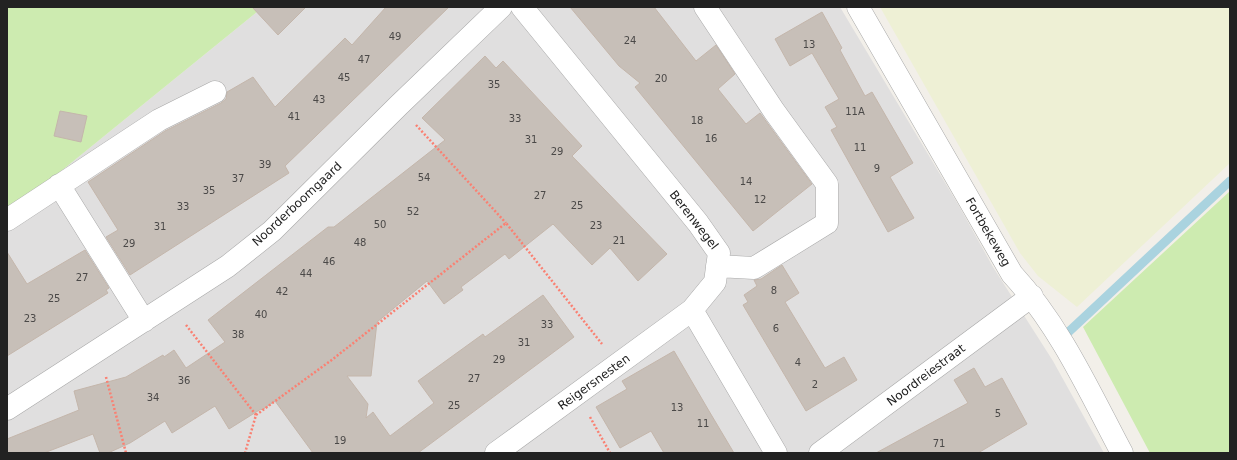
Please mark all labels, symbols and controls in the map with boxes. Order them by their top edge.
house number: 49 [389,31,401,42]
house number: 24 [624,35,636,46]
house number: 13 [803,39,815,50]
house number: 47 [358,54,370,65]
house number: 45 [338,72,350,83]
house number: 20 [655,73,667,84]
house number: 35 [488,79,500,90]
house number: 43 [313,94,325,105]
house number: 11A [845,106,865,117]
house number: 41 [288,111,300,122]
house number: 33 [509,113,521,124]
house number: 18 [691,115,703,126]
house number: 16 [705,133,717,144]
house number: 31 [525,134,537,145]
house number: 11 [854,142,866,153]
house number: 29 [551,146,563,157]
street label: Noorderboomgaard [249,159,345,249]
house number: 39 [259,159,271,170]
house number: 9 [874,163,880,174]
house number: 54 [418,172,430,183]
house number: 37 [232,173,244,184]
house number: 14 [740,176,752,187]
house number: 35 [203,185,215,196]
street label: Berenwegel [667,188,721,252]
house number: 27 [534,190,546,201]
house number: 12 [754,194,766,205]
street label: Fortbekeweg [963,195,1013,269]
house number: 25 [571,200,583,211]
house number: 33 [177,201,189,212]
house number: 52 [407,206,419,217]
house number: 50 [374,219,386,230]
house number: 23 [590,220,602,231]
house number: 31 [154,221,166,232]
house number: 21 [613,235,625,246]
house number: 48 [354,237,366,248]
house number: 29 [123,238,135,249]
house number: 46 [323,256,335,267]
house number: 44 [300,268,312,279]
house number: 27 [76,272,88,283]
house number: 8 [771,285,777,296]
house number: 42 [276,286,288,297]
house number: 25 [48,293,60,304]
house number: 40 [255,309,267,320]
house number: 23 [24,313,36,324]
house number: 33 [541,319,553,330]
house number: 6 [773,323,779,334]
house number: 38 [232,329,244,340]
house number: 31 [518,337,530,348]
street label: Noordreiestraat [884,341,968,409]
street label: Reigersnesten [555,351,633,413]
house number: 29 [493,354,505,365]
house number: 4 [795,357,801,368]
house number: 27 [468,373,480,384]
house number: 36 [178,375,190,386]
house number: 2 [812,379,818,390]
house number: 34 [147,392,159,403]
house number: 25 [448,400,460,411]
house number: 13 [671,402,683,413]
house number: 5 [995,408,1001,419]
house number: 11 [697,418,709,429]
house number: 19 [334,435,346,446]
house number: 71 [933,438,945,449]

